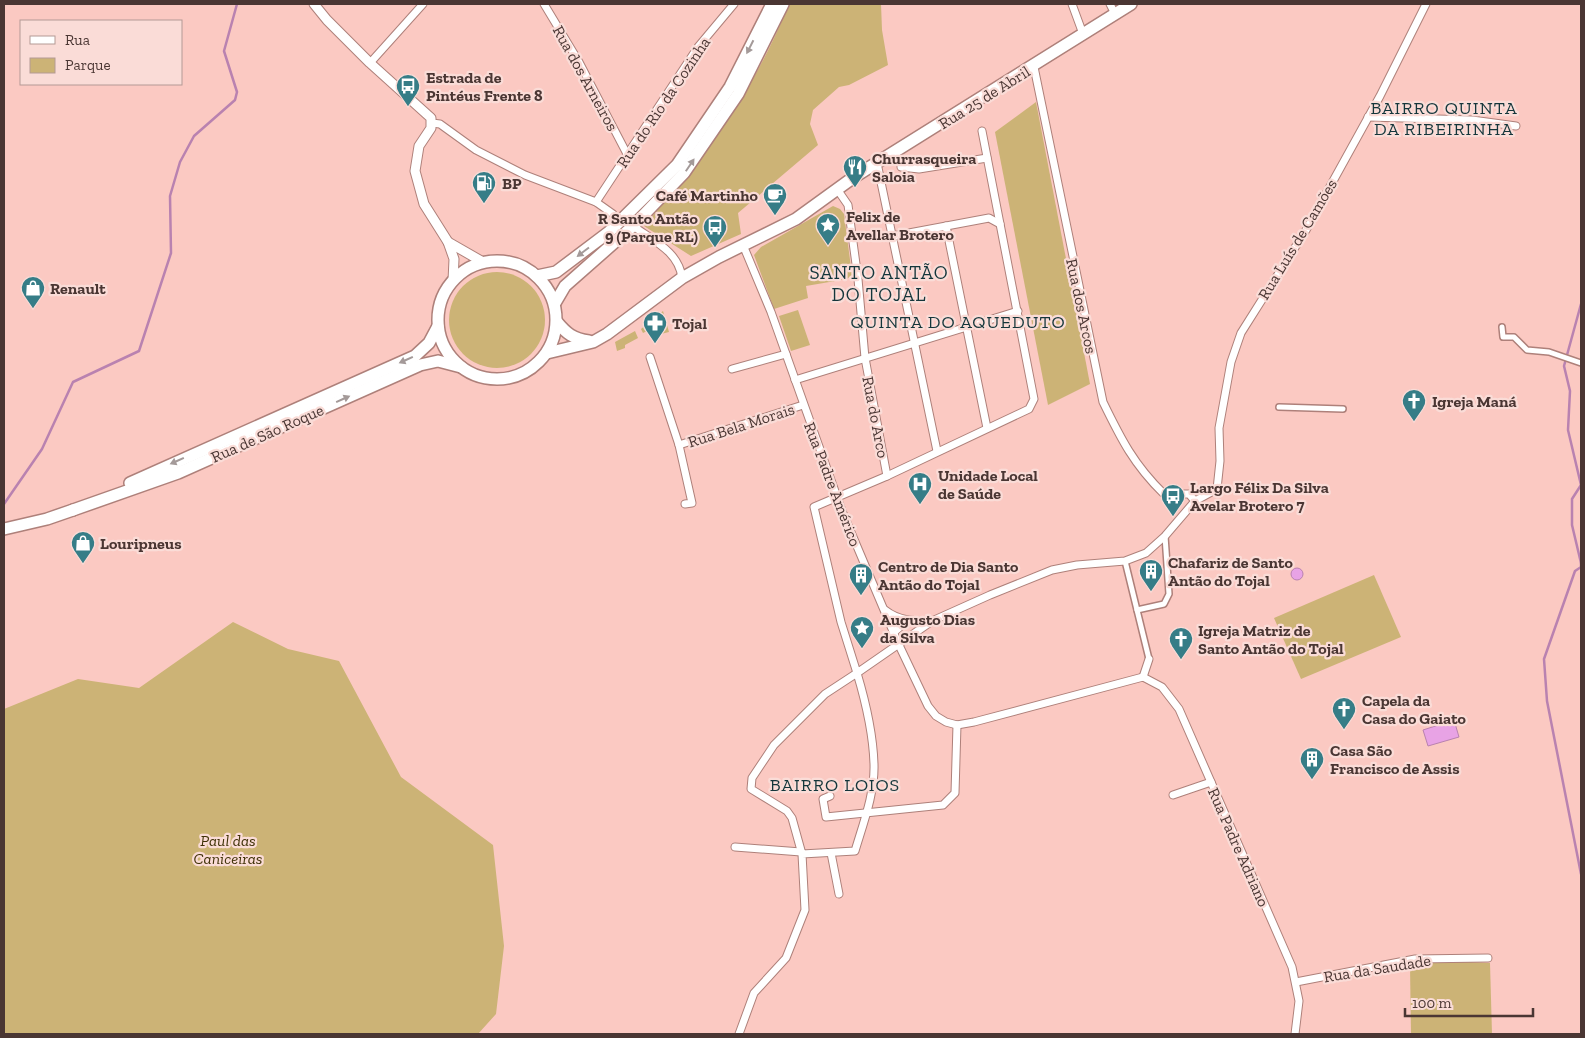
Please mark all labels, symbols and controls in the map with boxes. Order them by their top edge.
legend [20,20,182,85]
street label: Rua dos Arneiros [549,22,622,134]
text: Rua [65,31,90,49]
street label: Rua do Rio da Cozinha [613,33,714,171]
one-way arrow [746,40,754,54]
text: Parque [65,56,111,74]
street label: Rua 25 de Abril [935,62,1033,133]
place label: Estrada de Pintéus Frente 8 [426,68,543,105]
bus stop icon: Estrada de Pintéus Frente 8 [395,73,421,107]
district label: BAIRRO QUINTA DA RIBEIRINHA [1370,97,1518,140]
place label: Churrasqueira Saloia [872,149,976,186]
restaurant icon: Churrasqueira Saloia [842,154,868,188]
one-way arrow [685,158,695,172]
fuel station icon: BP [471,170,497,204]
place label: BP [502,174,522,193]
street label: Rua Luís de Camões [1254,175,1341,303]
cafe icon: Café Martinho [762,182,788,216]
place label: Café Martinho [656,186,759,205]
place label: Felix de Avellar Brotero [846,207,955,244]
place label: R Santo Antão 9 (Parque RL) [598,209,699,246]
place icon: Felix de Avellar Brotero [815,212,841,246]
bus stop icon: R Santo Antão 9 (Parque RL) [702,214,728,248]
one-way arrow [576,247,590,257]
street label: Rua dos Arcos [1062,257,1101,356]
district label: SANTO ANTÃO DO TOJAL [809,261,949,306]
shop icon: Renault [20,275,46,309]
place label: Renault [50,279,106,298]
pharmacy icon: Tojal [642,310,668,344]
district label: QUINTA DO AQUEDUTO [850,311,1066,333]
place label: Tojal [672,314,707,333]
one-way arrow [399,357,413,365]
street label: Rua do Arco [858,375,893,460]
church icon: Igreja Maná [1401,388,1427,422]
place label: Igreja Maná [1432,392,1516,411]
one-way arrow [336,395,350,403]
street label: Rua Bela Morais [685,399,797,452]
street label: Rua de São Roque [208,400,326,467]
street label: Rua Padre Américo [800,419,865,549]
one-way arrow [170,457,184,465]
place label: Unidade Local de Saúde [938,466,1038,503]
hospital icon: Unidade Local de Saúde [907,471,933,505]
place label: Largo Félix Da Silva Avelar Brotero 7 [1190,478,1329,515]
bus stop icon: Largo Félix Da Silva Avelar Brotero 7 [1160,483,1186,517]
shop icon: Louripneus [70,530,96,564]
place label: Louripneus [100,534,182,553]
place label: Chafariz de Santo Antão do Tojal [1168,553,1293,590]
place label: Centro de Dia Santo Antão do Tojal [878,557,1019,594]
building icon: Chafariz de Santo Antão do Tojal [1138,558,1164,592]
building icon: Centro de Dia Santo Antão do Tojal [848,562,874,596]
place label: Augusto Dias da Silva [880,610,975,647]
place icon: Augusto Dias da Silva [849,615,875,649]
place label: Igreja Matriz de Santo Antão do Tojal [1198,621,1344,658]
church icon: Igreja Matriz de Santo Antão do Tojal [1168,626,1194,660]
place label: Capela da Casa do Gaiato [1362,691,1467,728]
church icon: Capela da Casa do Gaiato [1331,696,1357,730]
place label: Casa São Francisco de Assis [1330,741,1459,778]
building icon: Casa São Francisco de Assis [1299,746,1325,780]
district label: BAIRRO LOIOS [770,774,900,796]
street label: Rua Padre Adriano [1204,785,1273,910]
park label: Paul das Caniceiras [194,831,262,868]
street label: Rua da Saudade [1322,951,1432,986]
scale bar [1405,986,1532,1018]
text: 100 m [1412,994,1451,1012]

